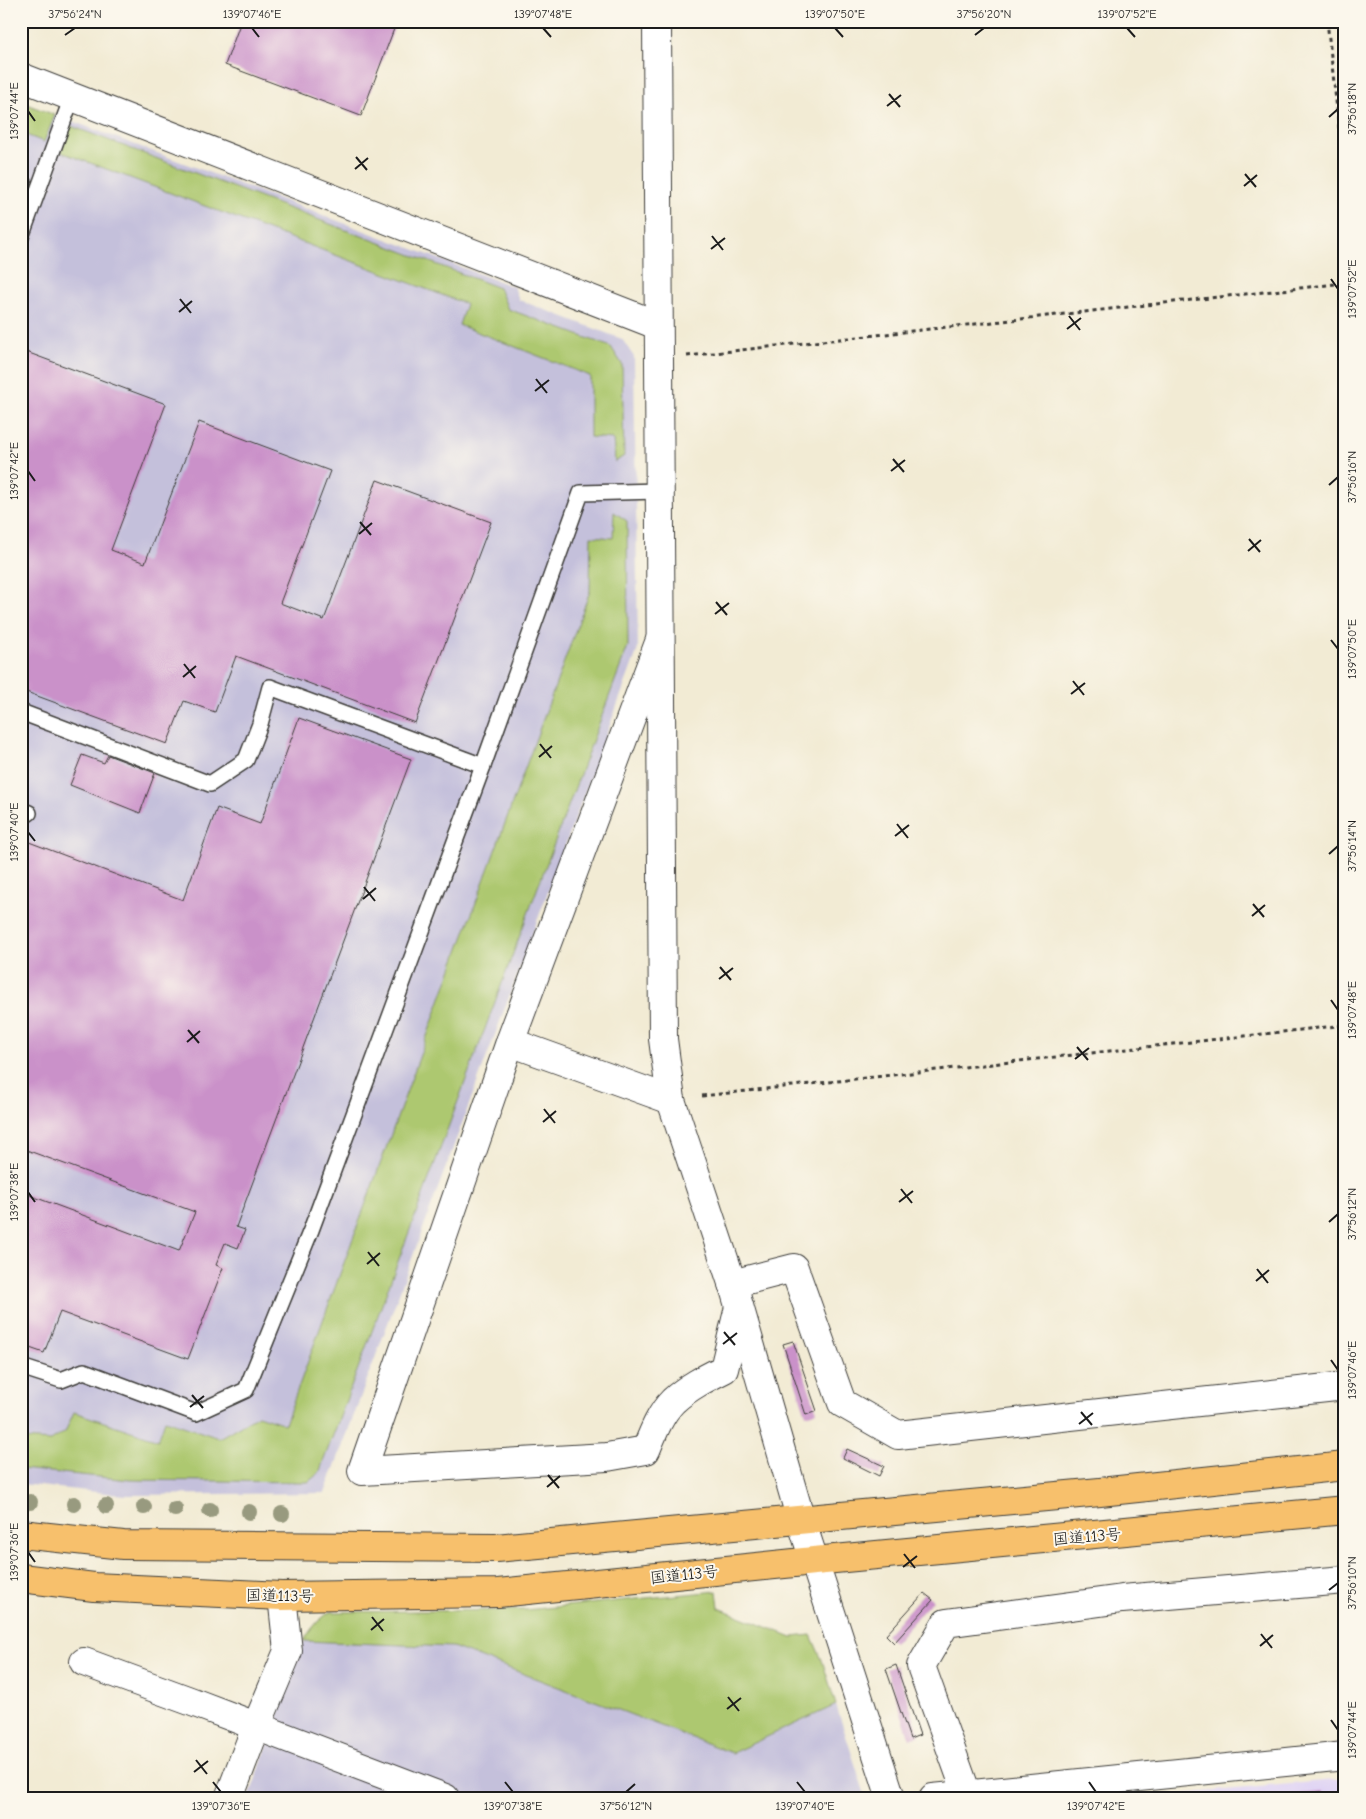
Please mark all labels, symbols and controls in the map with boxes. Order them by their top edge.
text: 37°56'24"N [48,7,102,21]
text: 139°07'46"E [223,7,281,21]
text: 139°07'48"E [514,7,572,21]
text: 139°07'50"E [805,7,865,21]
text: 37°56'20"N [957,7,1011,21]
text: 139°07'52"E [1098,7,1156,21]
text: 139°07'44"E [7,82,21,140]
text: 37°56'18"N [1345,83,1359,135]
text: 139°07'52"E [1345,260,1359,318]
text: 139°07'42"E [7,442,21,500]
text: 37°56'16"N [1345,451,1359,503]
text: 139°07'50"E [1345,619,1359,679]
text: 139°07'40"E [7,802,21,862]
text: 37°56'14"N [1345,820,1359,872]
text: 139°07'48"E [1345,981,1359,1039]
text: 139°07'38"E [7,1163,21,1221]
text: 37°56'12"N [1345,1188,1359,1240]
text: 139°07'46"E [1345,1341,1359,1399]
text: 139°07'36"E [7,1523,21,1581]
street label: 国道113号 [1052,1525,1122,1549]
text: 37°56'10"N [1345,1556,1359,1610]
street label: 国道113号 [649,1562,719,1588]
street label: 国道113号 [245,1586,315,1606]
text: 139°07'44"E [1345,1701,1359,1759]
text: 139°07'36"E [192,1799,250,1813]
text: 139°07'38"E [484,1799,542,1813]
text: 37°56'12"N [600,1799,652,1813]
text: 139°07'40"E [775,1799,835,1813]
text: 139°07'42"E [1067,1799,1125,1813]

